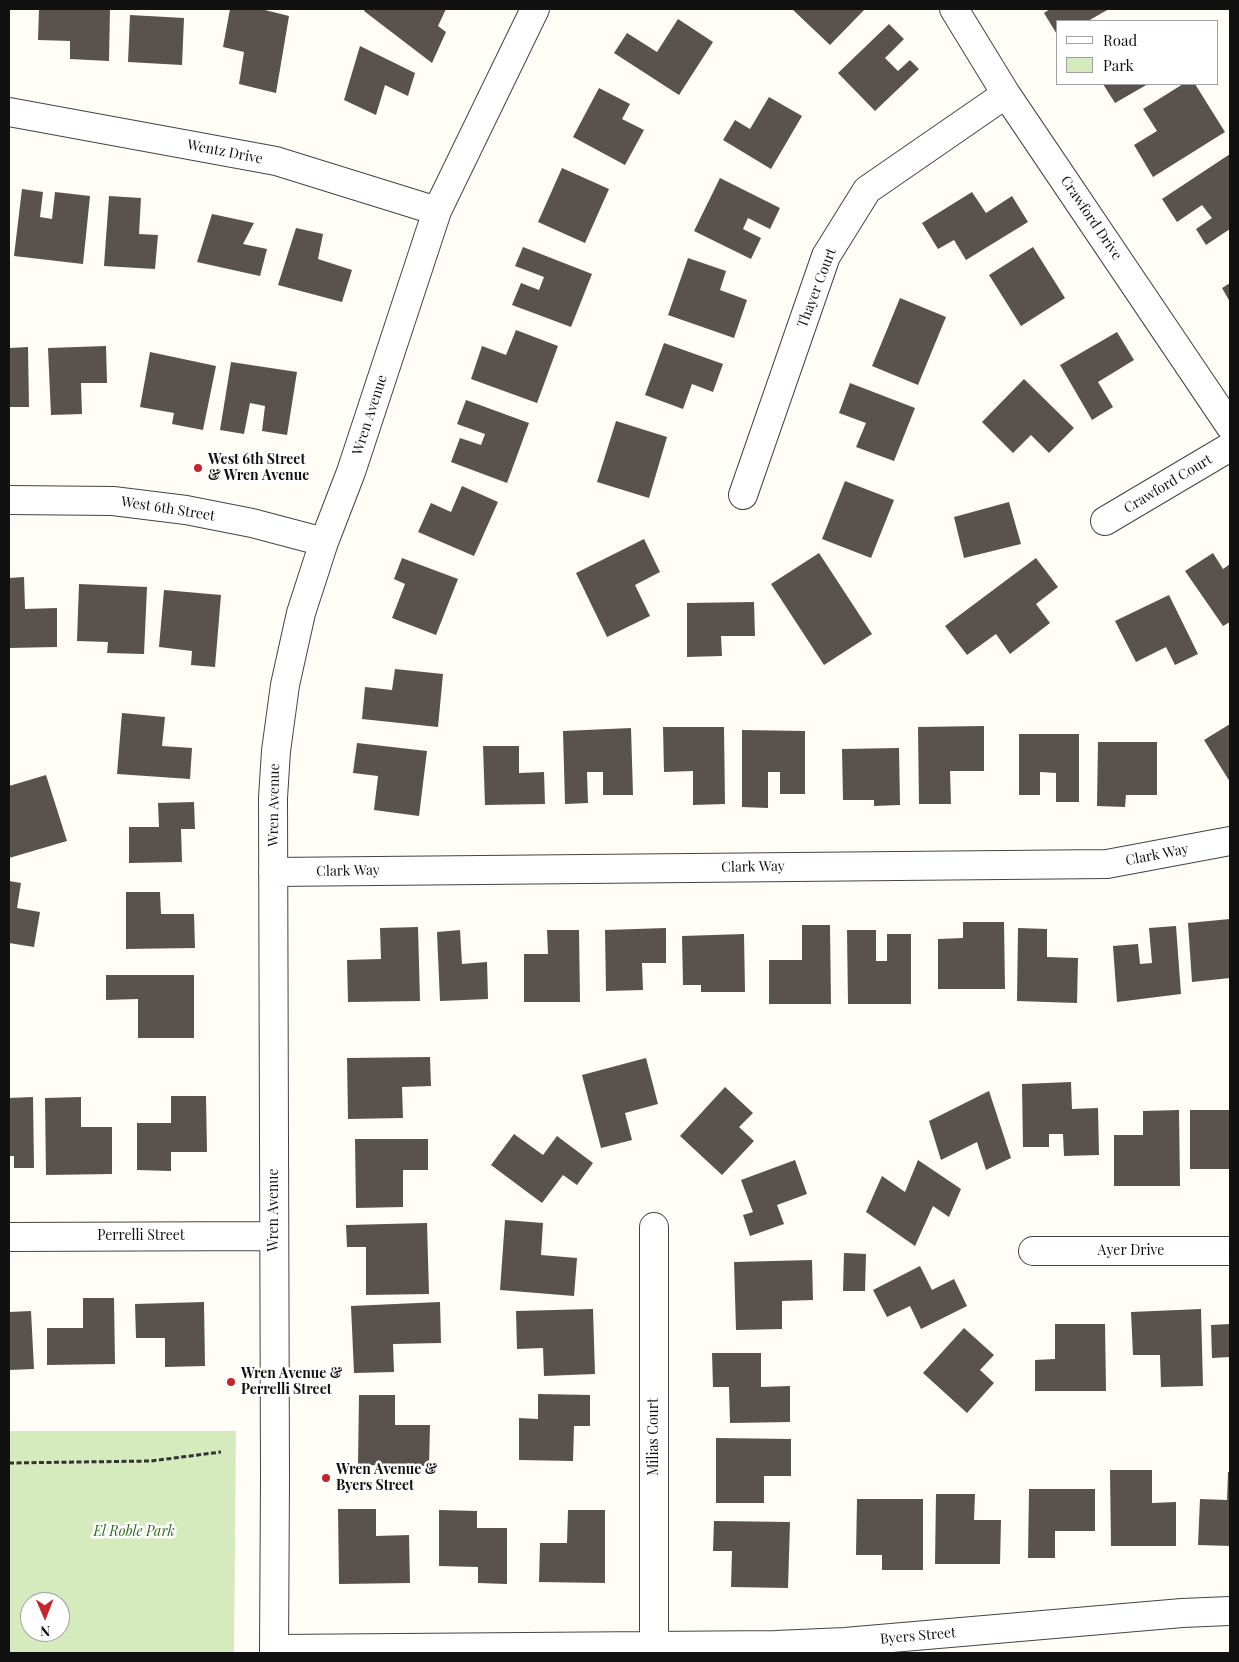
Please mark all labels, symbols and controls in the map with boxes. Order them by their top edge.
legend [1056,20,1219,85]
text: Road [1103,30,1137,50]
text: Park [1103,55,1134,75]
street label: Wentz Drive [186,136,264,168]
street label: Crawford Drive [1057,173,1125,263]
street label: Thayer Court [794,246,840,330]
street label: Wren Avenue [349,373,391,457]
street label: Crawford Court [1121,451,1215,517]
place label: West 6th Street & Wren Avenue [208,452,309,484]
marker: West 6th Street & Wren Avenue [192,462,204,474]
street label: West 6th Street [120,493,216,525]
street label: Wren Avenue [265,763,283,847]
street label: Clark Way [1124,841,1190,869]
street label: Clark Way [721,858,785,876]
street label: Clark Way [316,862,380,880]
street label: Wren Avenue [266,1168,282,1252]
street label: Perrelli Street [97,1228,185,1244]
street label: Ayer Drive [1098,1243,1164,1259]
place label: Wren Avenue & Perrelli Street [241,1366,342,1398]
marker: Wren Avenue & Perrelli Street [225,1376,237,1388]
street label: Milias Court [646,1398,662,1476]
place label: Wren Avenue & Byers Street [336,1462,437,1494]
marker: Wren Avenue & Byers Street [320,1472,332,1484]
park label: El Roble Park [93,1524,175,1540]
north arrow [20,1592,70,1642]
text: N [40,1622,50,1641]
street label: Byers Street [879,1624,957,1648]

